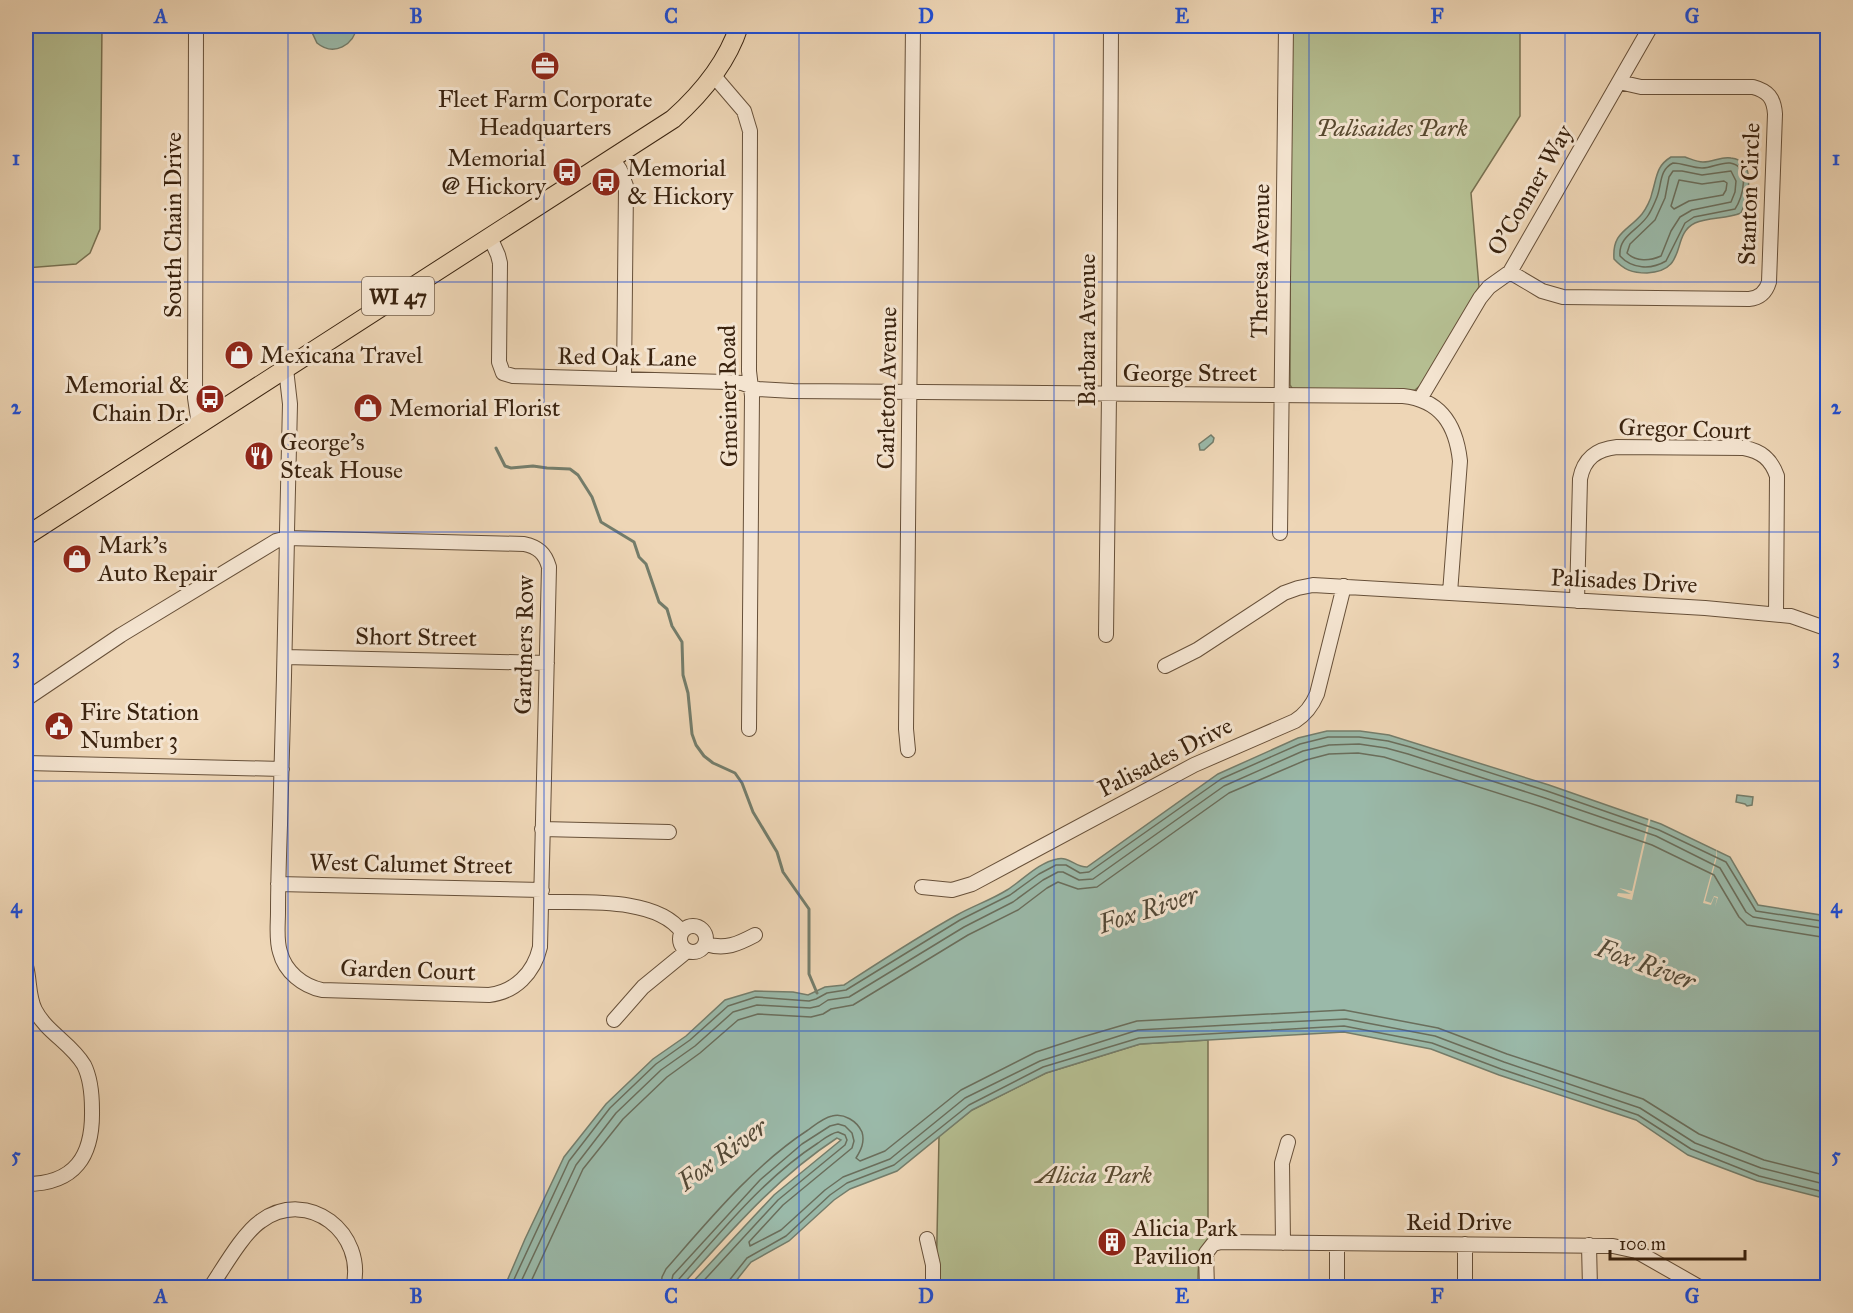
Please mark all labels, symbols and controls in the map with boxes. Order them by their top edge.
text: A [152,4,168,28]
text: B [409,4,423,28]
text: C [664,4,678,28]
text: D [918,4,934,28]
text: E [1175,4,1190,28]
text: F [1430,4,1444,28]
text: G [1685,4,1700,28]
office icon: Fleet Farm Corporate Headquarters [529,50,561,82]
place label: Fleet Farm Corporate Headquarters [438,84,652,142]
park label: Palisaides Park [1316,113,1468,143]
street label: O'Conner Way [1481,119,1580,261]
street label: Stanton Circle [1732,122,1766,266]
street label: South Chain Drive [158,132,188,318]
place label: Memorial @ Hickory [442,143,547,201]
text: 1 [12,146,20,170]
text: 1 [1832,146,1840,170]
place label: Memorial & Hickory [627,153,734,211]
bus stop icon: Memorial @ Hickory [551,156,583,188]
bus stop icon: Memorial & Hickory [590,166,622,198]
street label: Theresa Avenue [1244,183,1276,339]
street label: Barbara Avenue [1072,253,1102,407]
road number: WI 47 [362,277,434,315]
street label: Carleton Avenue [871,306,903,470]
street label: Gmeiner Road [712,324,744,468]
shop icon: Mexicana Travel [223,339,255,371]
place label: Mexicana Travel [260,340,423,370]
street label: Red Oak Lane [557,341,697,373]
street label: George Street [1123,358,1258,388]
place label: Memorial & Chain Dr. [65,370,189,428]
bus stop icon: Memorial & Chain Dr. [194,383,226,415]
shop icon: Memorial Florist [352,392,384,424]
place label: Memorial Florist [389,393,561,423]
text: 2 [11,395,22,419]
text: 2 [1831,395,1842,419]
street label: Gregor Court [1618,412,1752,446]
place label: George's Steak House [280,427,403,485]
restaurant icon: George's Steak House [243,440,275,472]
place label: Mark's Auto Repair [97,530,217,588]
shop icon: Mark's Auto Repair [61,543,93,575]
street label: Palisades Drive [1550,562,1698,600]
street label: Gardners Row [508,574,540,715]
street label: Short Street [355,621,478,653]
text: 3 [12,644,20,669]
text: 3 [1832,644,1840,669]
place label: Fire Station Number 3 [80,697,199,755]
public building icon: Fire Station Number 3 [43,710,75,742]
street label: Palisades Drive [1093,710,1237,804]
street label: West Calumet Street [309,847,513,881]
water label: Fox River [1093,877,1203,940]
text: 4 [10,894,22,919]
text: 4 [1830,894,1842,919]
water label: Fox River [1591,931,1701,997]
street label: Garden Court [340,953,477,987]
water label: Fox River [670,1110,774,1198]
text: 5 [11,1143,21,1167]
text: 5 [1831,1143,1841,1167]
park label: Alicia Park [1033,1160,1152,1190]
street label: Reid Drive [1406,1207,1512,1237]
place label: Alicia Park Pavilion [1132,1213,1238,1271]
scale bar [1610,1223,1745,1261]
building icon: Alicia Park Pavilion [1096,1226,1128,1258]
text: 100 m [1619,1233,1666,1255]
text: A [152,1284,168,1308]
text: B [409,1284,423,1308]
text: C [664,1284,678,1308]
text: D [918,1284,934,1308]
text: E [1175,1284,1190,1308]
text: F [1430,1284,1444,1308]
text: G [1685,1284,1700,1308]

